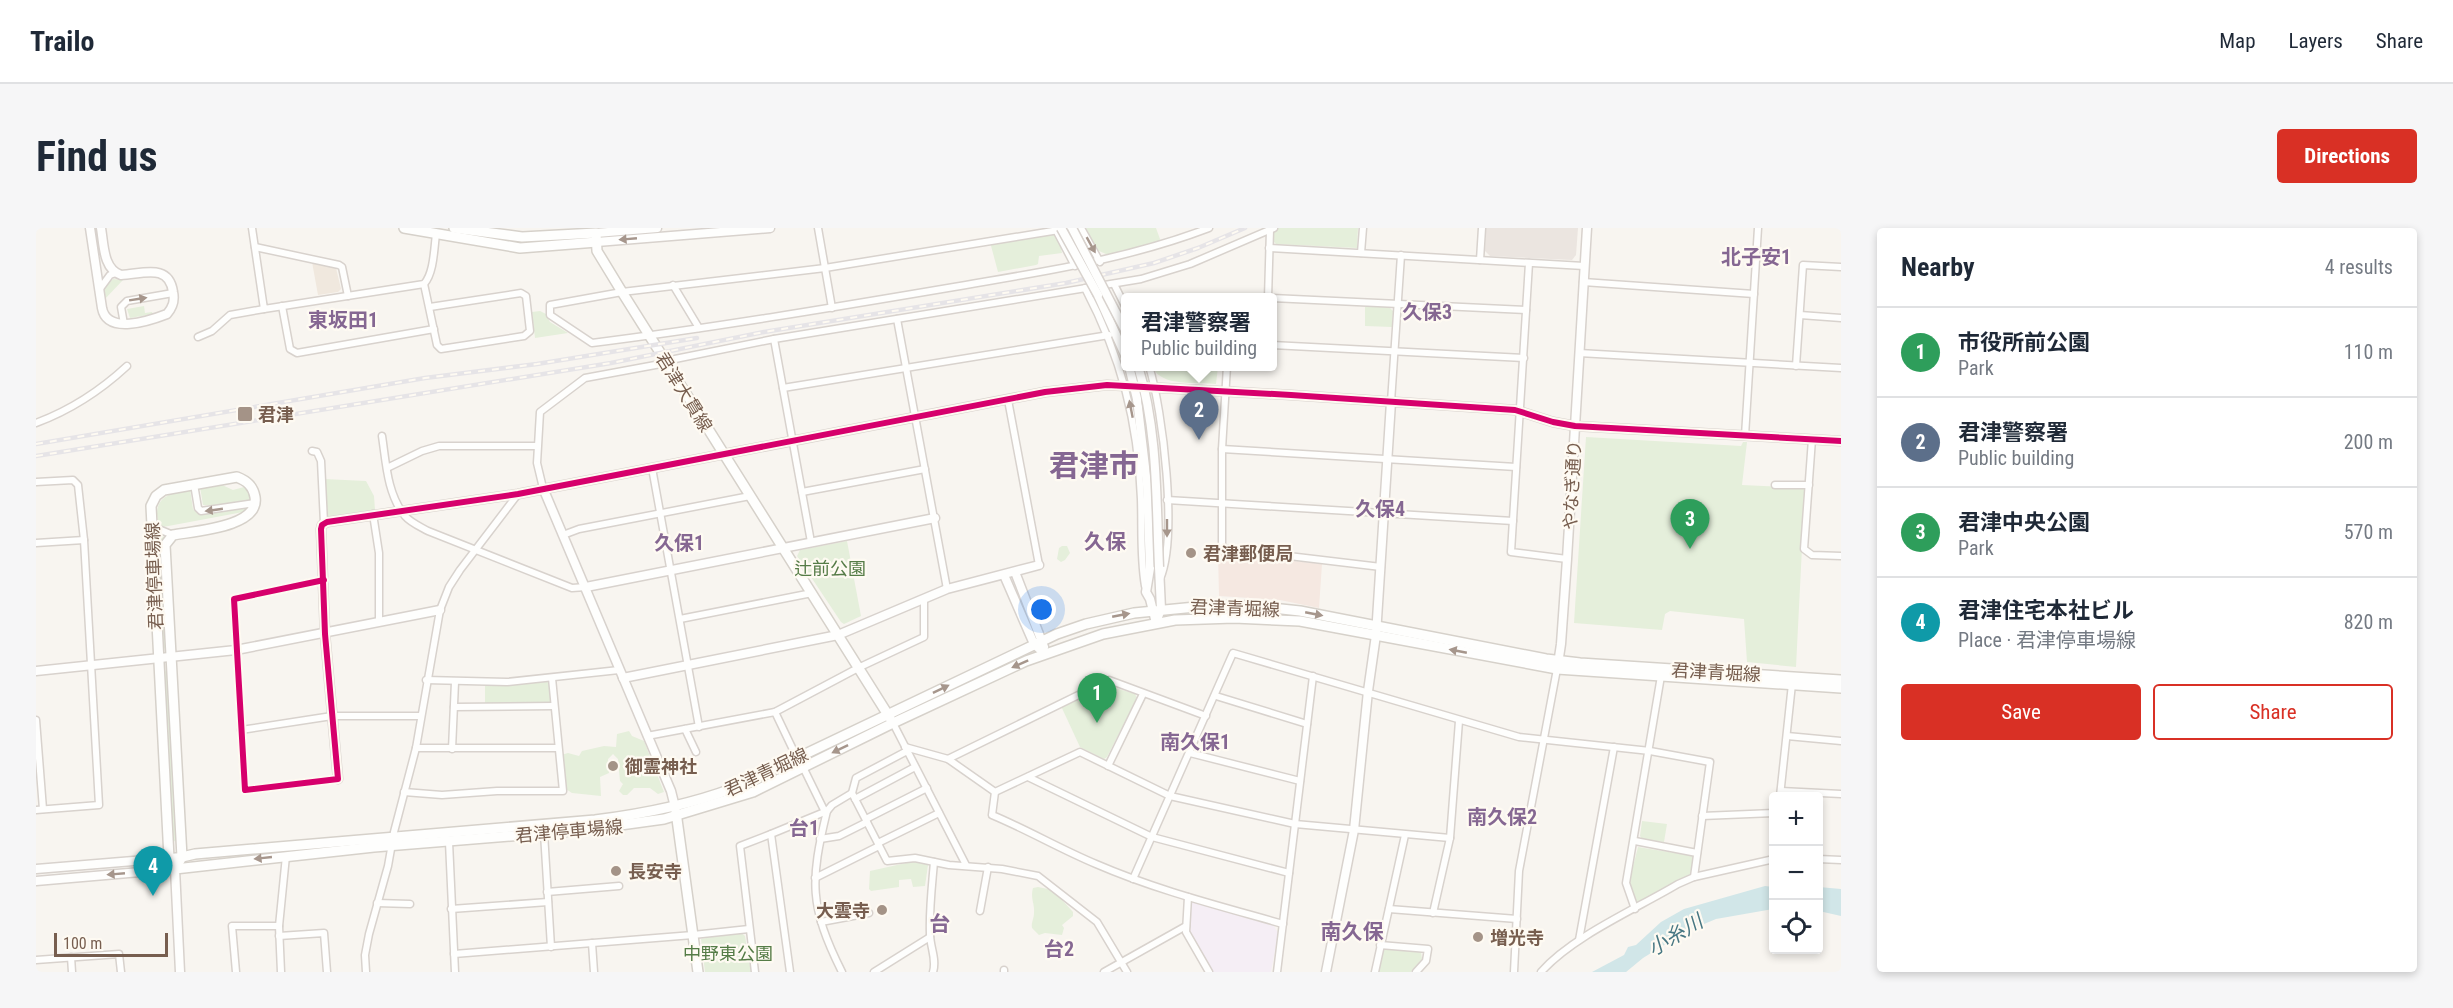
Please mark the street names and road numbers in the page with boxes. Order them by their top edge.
street label: 君津大貫線 [651,348,717,436]
street label: やなぎ通り [1559,440,1585,530]
street label: 君津停車場線 [142,522,166,630]
street label: 君津青堀線 [1190,596,1280,620]
street label: 君津青堀線 [1671,659,1761,685]
street label: 君津青堀線 [721,743,811,801]
street label: 君津停車場線 [514,816,624,846]

